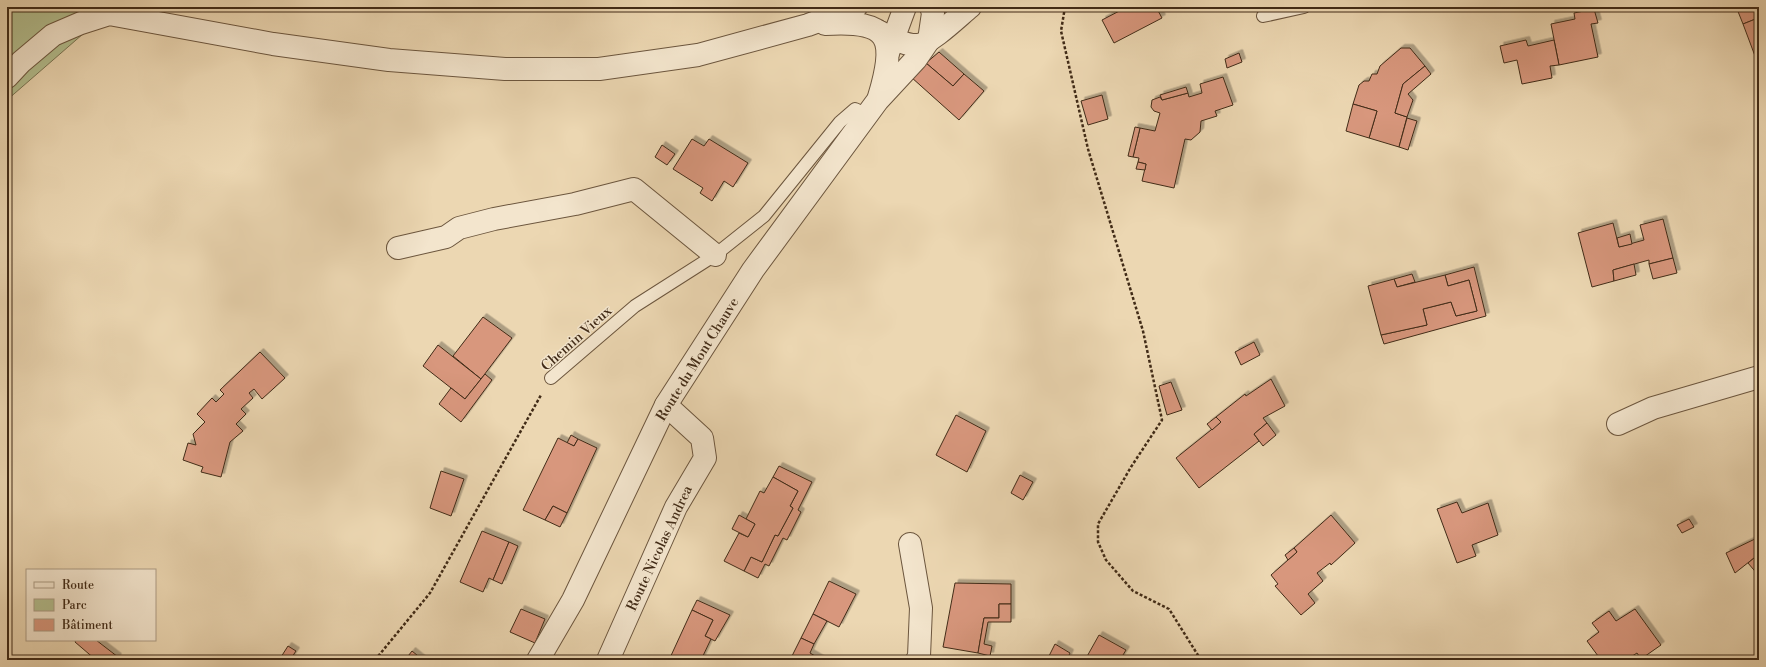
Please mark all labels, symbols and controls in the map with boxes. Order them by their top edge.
street label: Route du Mont Chauve [653,294,743,425]
street label: Chemin Vieux [538,302,616,375]
street label: Route Nicolas Andrea [623,482,697,614]
legend [26,569,156,641]
text: Route [62,578,94,593]
text: Parc [62,598,87,613]
text: Bâtiment [61,618,113,633]

